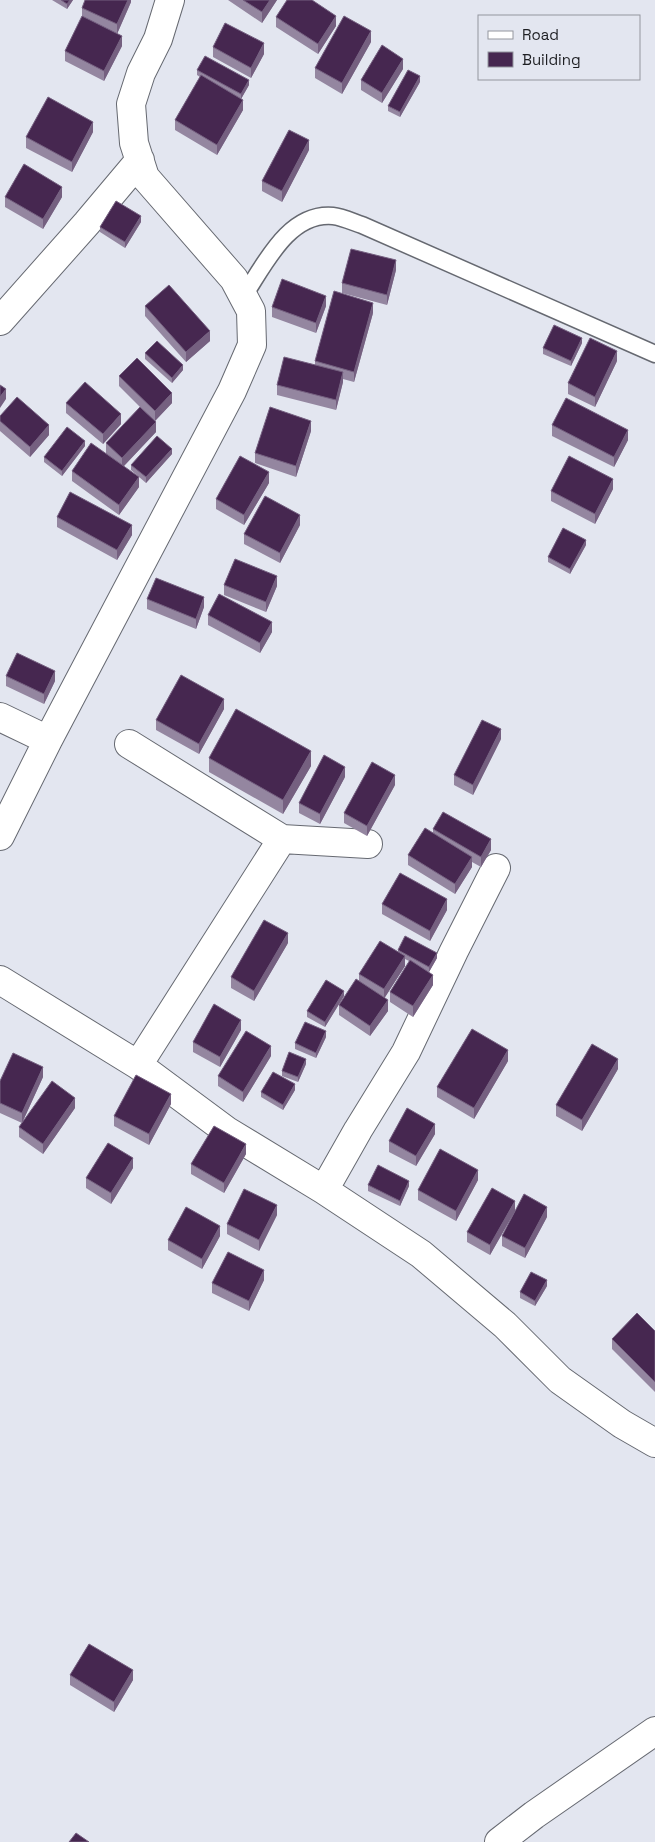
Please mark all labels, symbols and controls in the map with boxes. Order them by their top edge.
legend [478,15,640,80]
text: Road [522,25,559,44]
text: Building [522,50,581,69]

